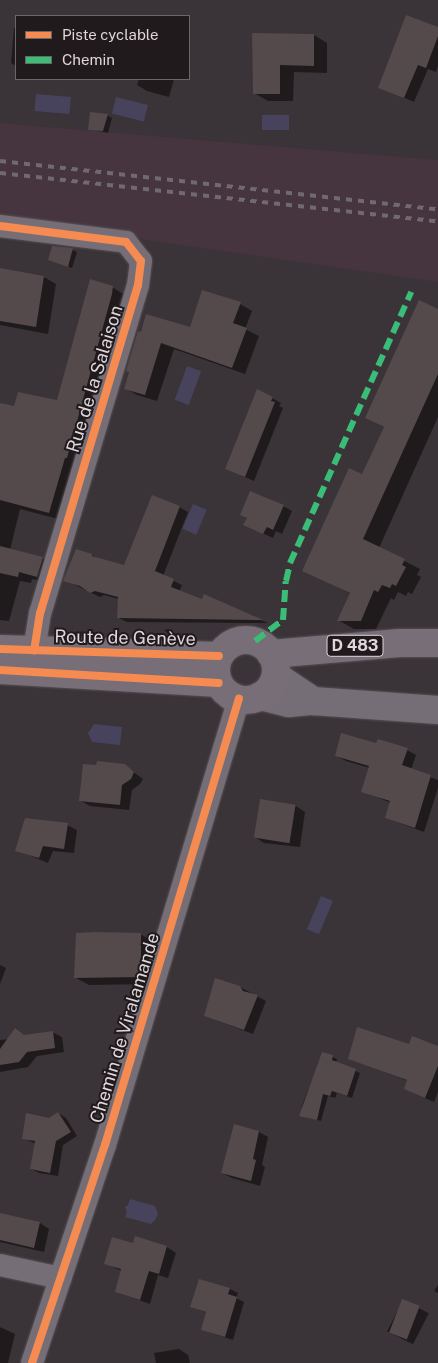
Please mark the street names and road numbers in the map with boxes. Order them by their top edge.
street label: Rue de la Salaison [62,302,128,456]
street label: Route de Genève [54,626,196,650]
road number: D 483 [326,632,384,659]
street label: Chemin de Viralamande [86,930,164,1126]

